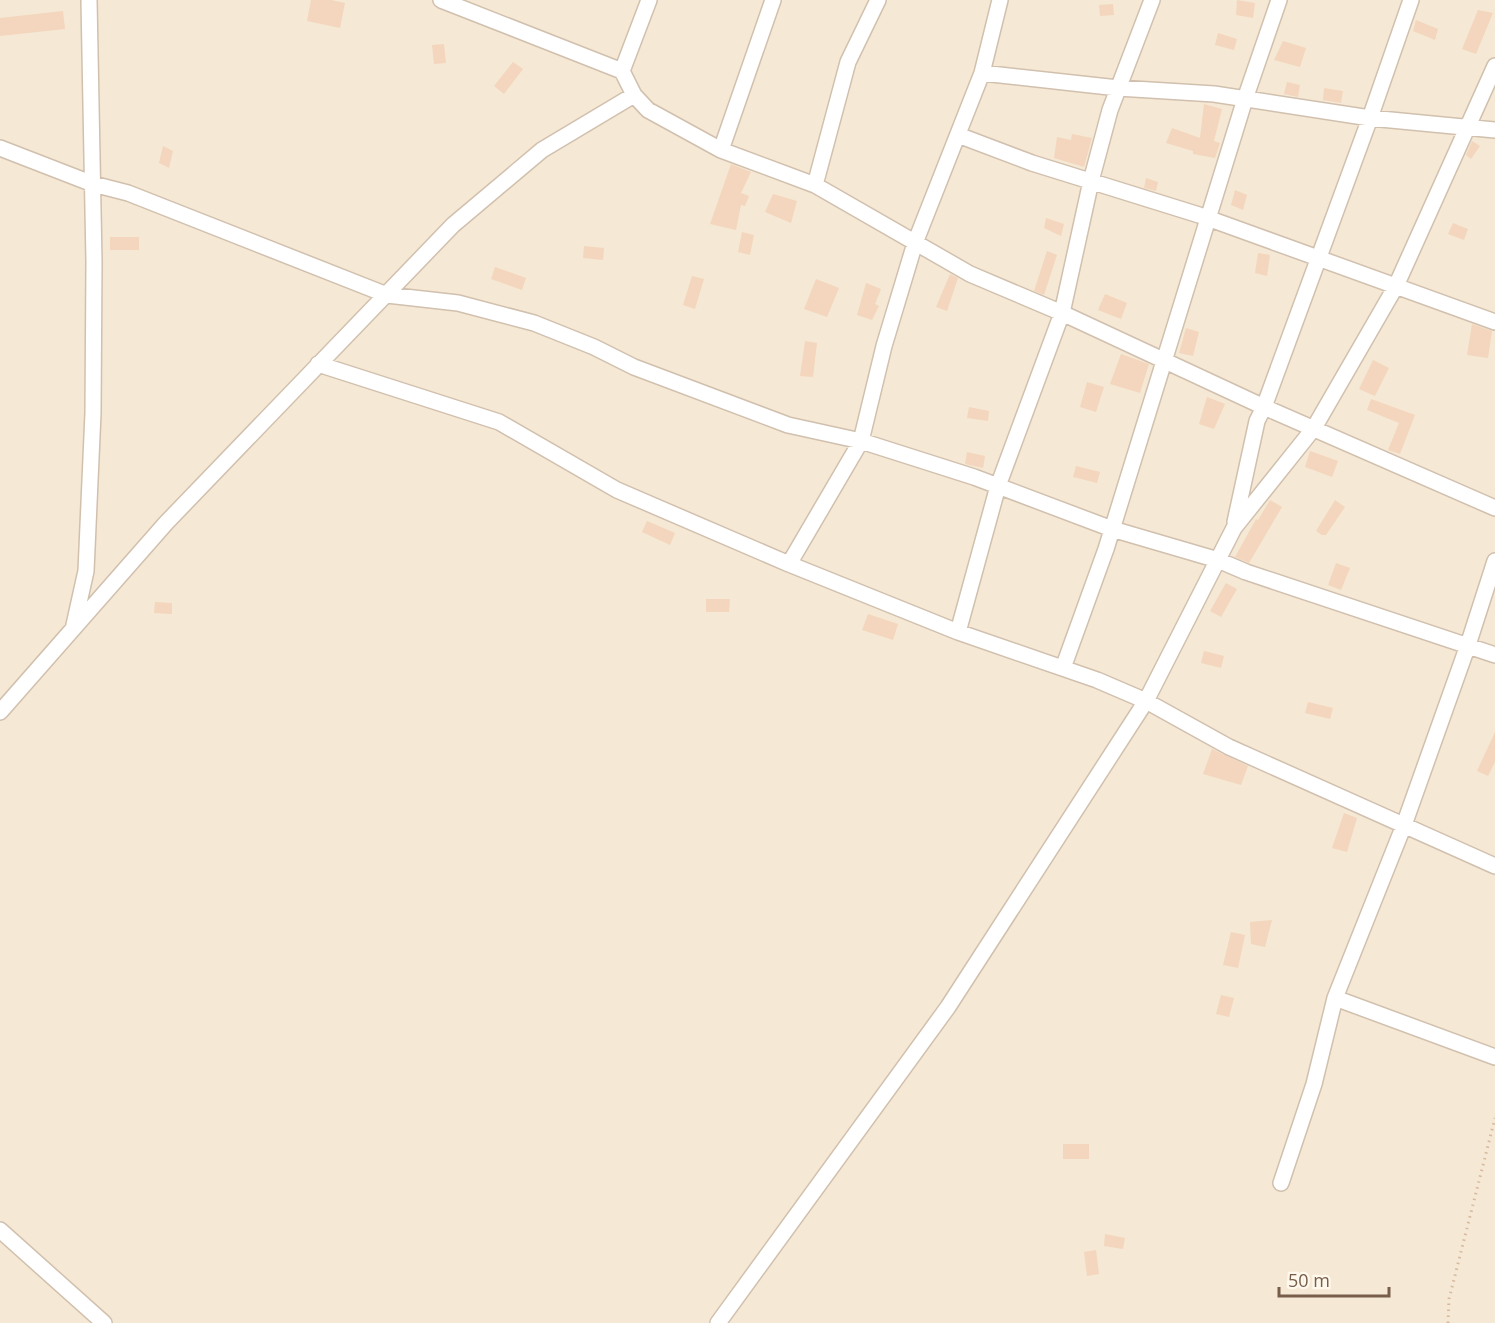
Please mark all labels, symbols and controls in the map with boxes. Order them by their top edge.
scale bar [1279,1260,1388,1298]
text: 50 m [1288,1268,1330,1292]

